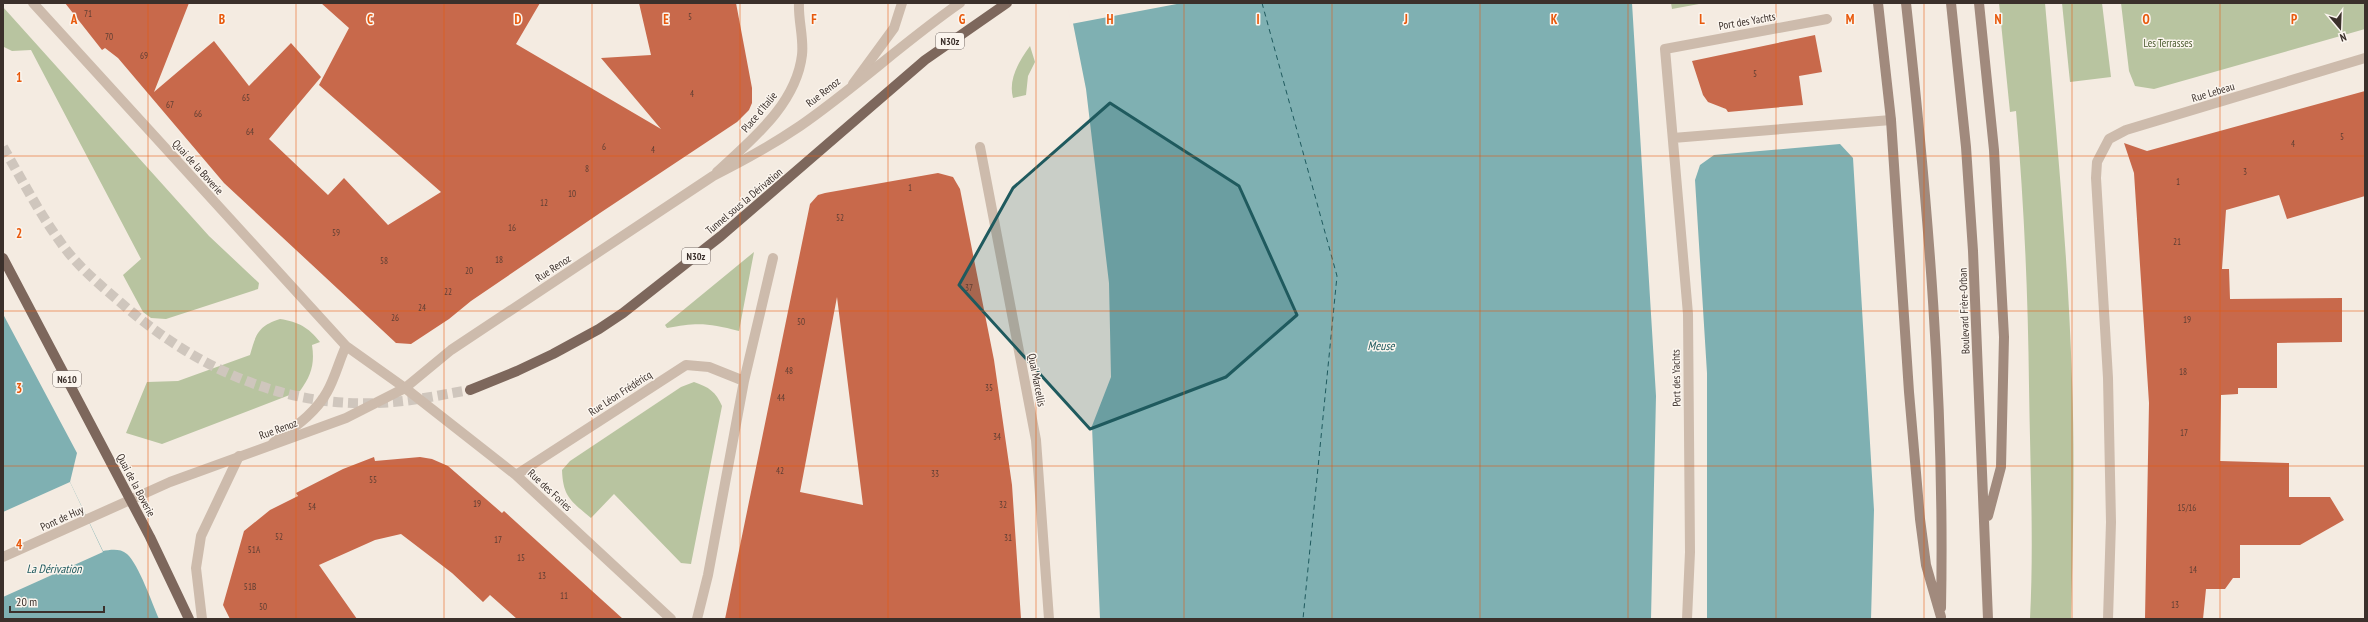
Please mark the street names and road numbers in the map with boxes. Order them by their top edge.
street label: Port des Yachts [1718,9,1777,33]
road number: N30z [936,33,964,49]
street label: Rue Renoz [803,74,843,110]
street label: Rue Lebeau [2190,79,2236,105]
street label: Place d'Italie [738,88,780,135]
street label: Quai de la Boverie [170,137,227,198]
street label: Tunnel sous la Dérivation [703,165,785,237]
road number: N30z [682,248,710,264]
street label: Rue Renoz [533,251,574,285]
street label: Boulevard Frère-Orban [1955,267,1973,354]
street label: Port des Yachts [1668,349,1683,407]
street label: Quai Marcellis [1025,352,1049,408]
street label: Rue Léon Frédéricq [586,367,654,419]
road number: N610 [53,371,81,387]
street label: Rue Renoz [257,416,299,442]
street label: Quai de la Boverie [114,451,159,519]
street label: Rue des Fories [525,466,575,514]
street label: Pont de Huy [38,502,87,534]

